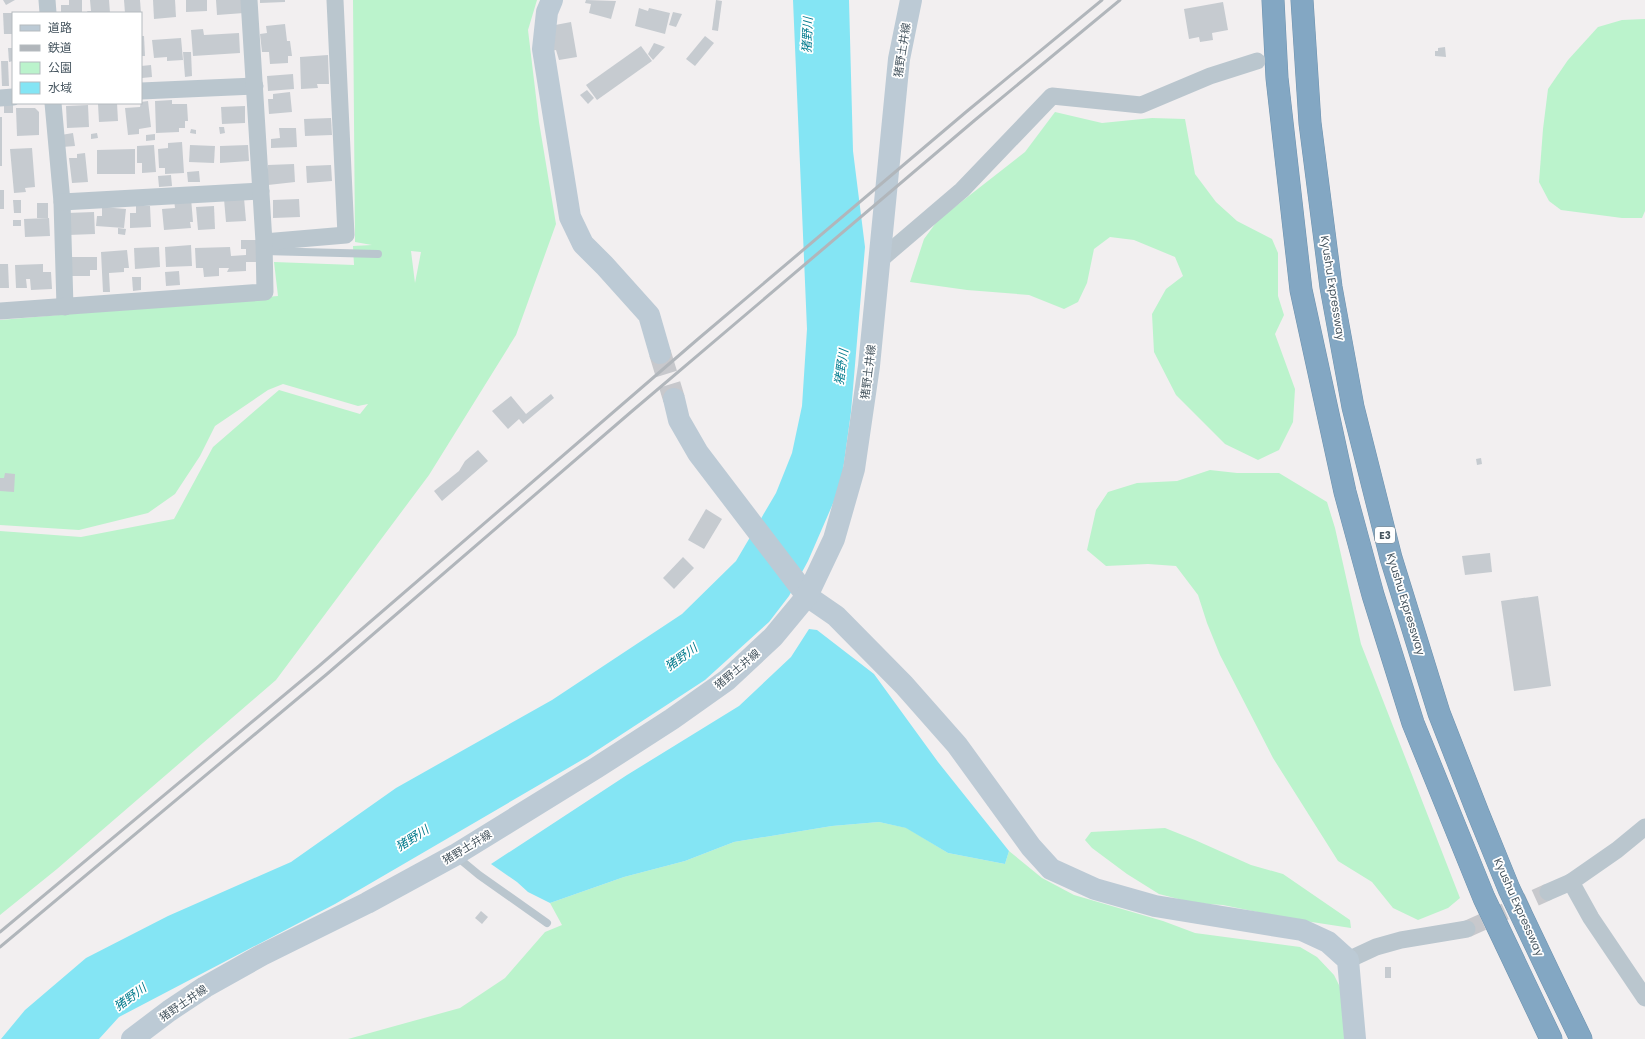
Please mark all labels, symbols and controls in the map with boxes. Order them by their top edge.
legend [12,12,142,104]
water label: 猪野川 [798,15,816,53]
text: 道路 [48,19,72,36]
street label: 猪野土井線 [890,22,914,78]
text: 鉄道 [48,39,72,56]
text: 公園 [48,59,72,76]
text: 水域 [48,79,72,96]
street label: Kyushu Expressway [1317,234,1349,342]
street label: 猪野土井線 [857,344,879,400]
water label: 猪野川 [830,346,852,386]
road number: E3 [1375,527,1395,543]
street label: Kyushu Expressway [1383,551,1429,658]
water label: 猪野川 [661,638,702,674]
street label: 猪野土井線 [711,645,763,693]
water label: 猪野川 [392,820,433,855]
street label: 猪野土井線 [439,826,495,868]
street label: Kyushu Expressway [1490,855,1548,959]
water label: 猪野川 [110,978,151,1014]
street label: 猪野土井線 [156,981,210,1025]

